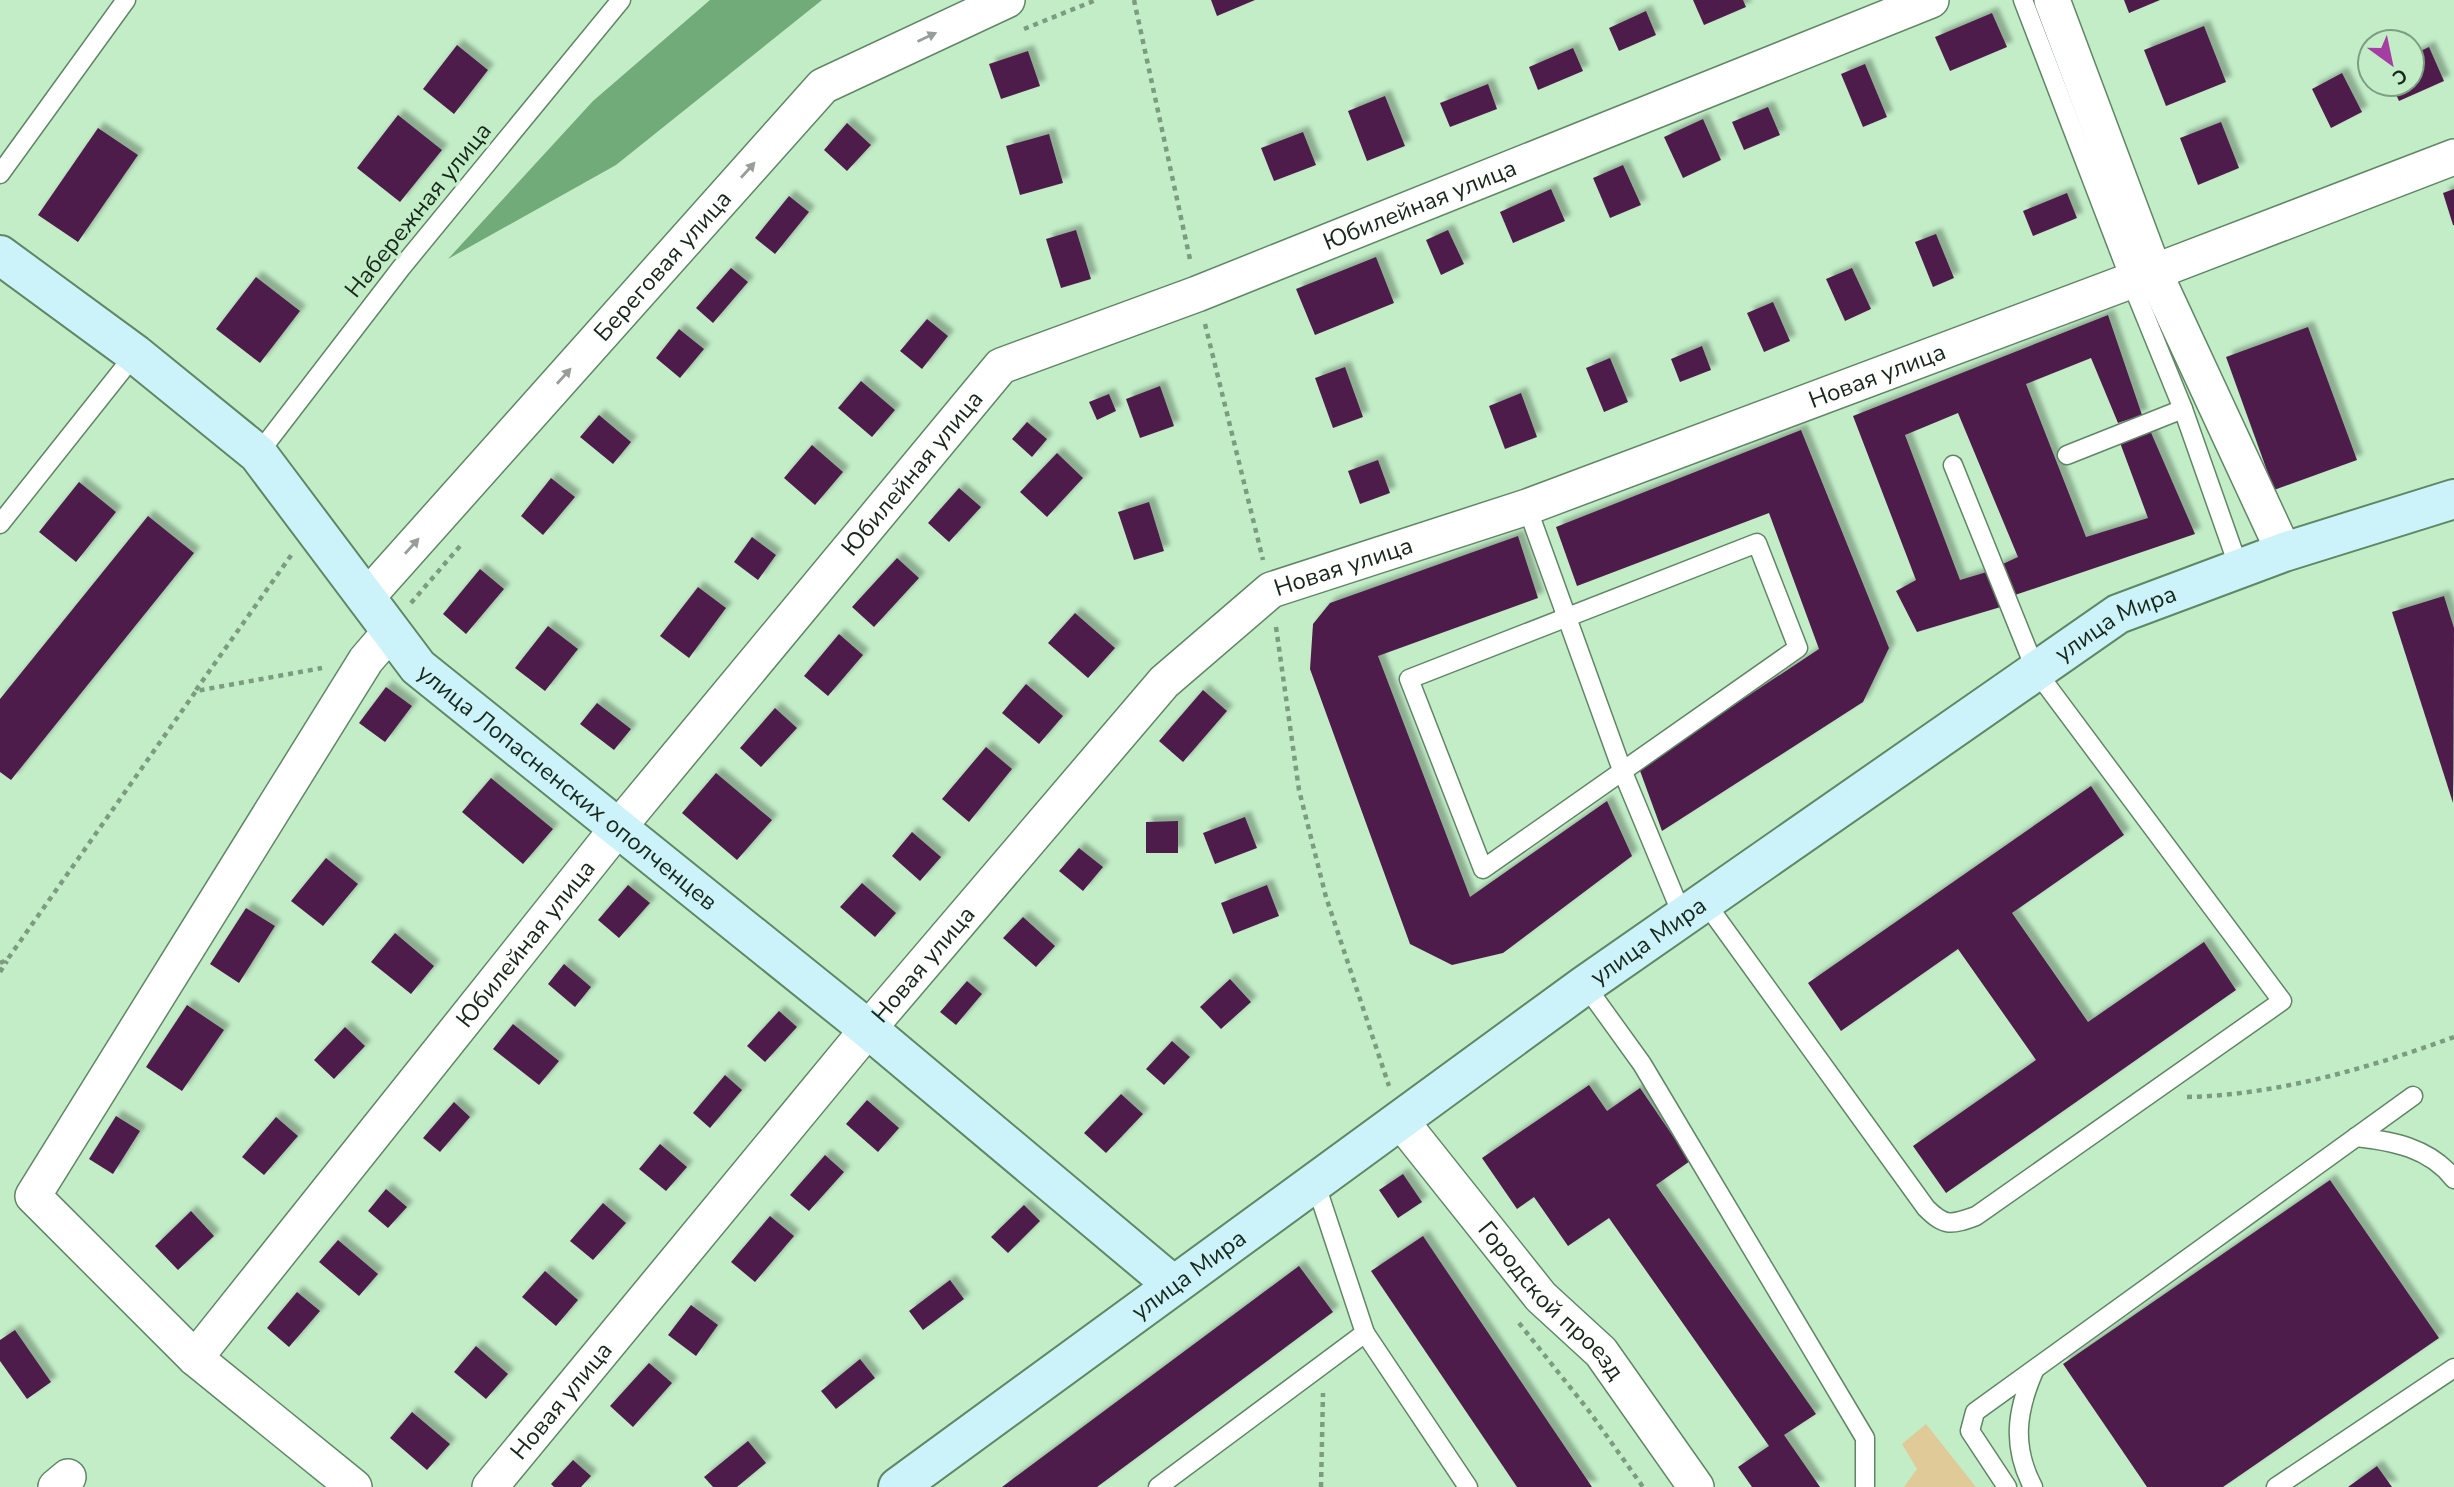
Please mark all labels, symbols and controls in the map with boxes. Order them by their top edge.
north arrow [2356,28,2426,98]
one-way arrow [917,32,937,43]
text: С [2387,62,2412,91]
street label: Набережная улица [337,116,499,304]
street label: Юбилейная улица [1318,152,1521,258]
one-way arrow [740,161,756,179]
street label: Береговая улица [587,183,739,348]
street label: Новая улица [1804,336,1950,416]
one-way arrow [556,368,571,385]
street label: Юбилейная улица [834,384,990,563]
street label: Новая улица [1270,529,1417,604]
one-way arrow [404,538,420,555]
street label: улица Мира [2048,578,2181,669]
street label: улица Лопасненских ополченцев [411,657,724,918]
street label: Юбилейная улица [449,853,602,1034]
street label: улица Мира [1584,889,1713,993]
street label: Новая улица [864,899,982,1029]
street label: Городской проезд [1471,1215,1632,1386]
street label: улица Мира [1125,1222,1253,1327]
street label: Новая улица [503,1335,619,1466]

